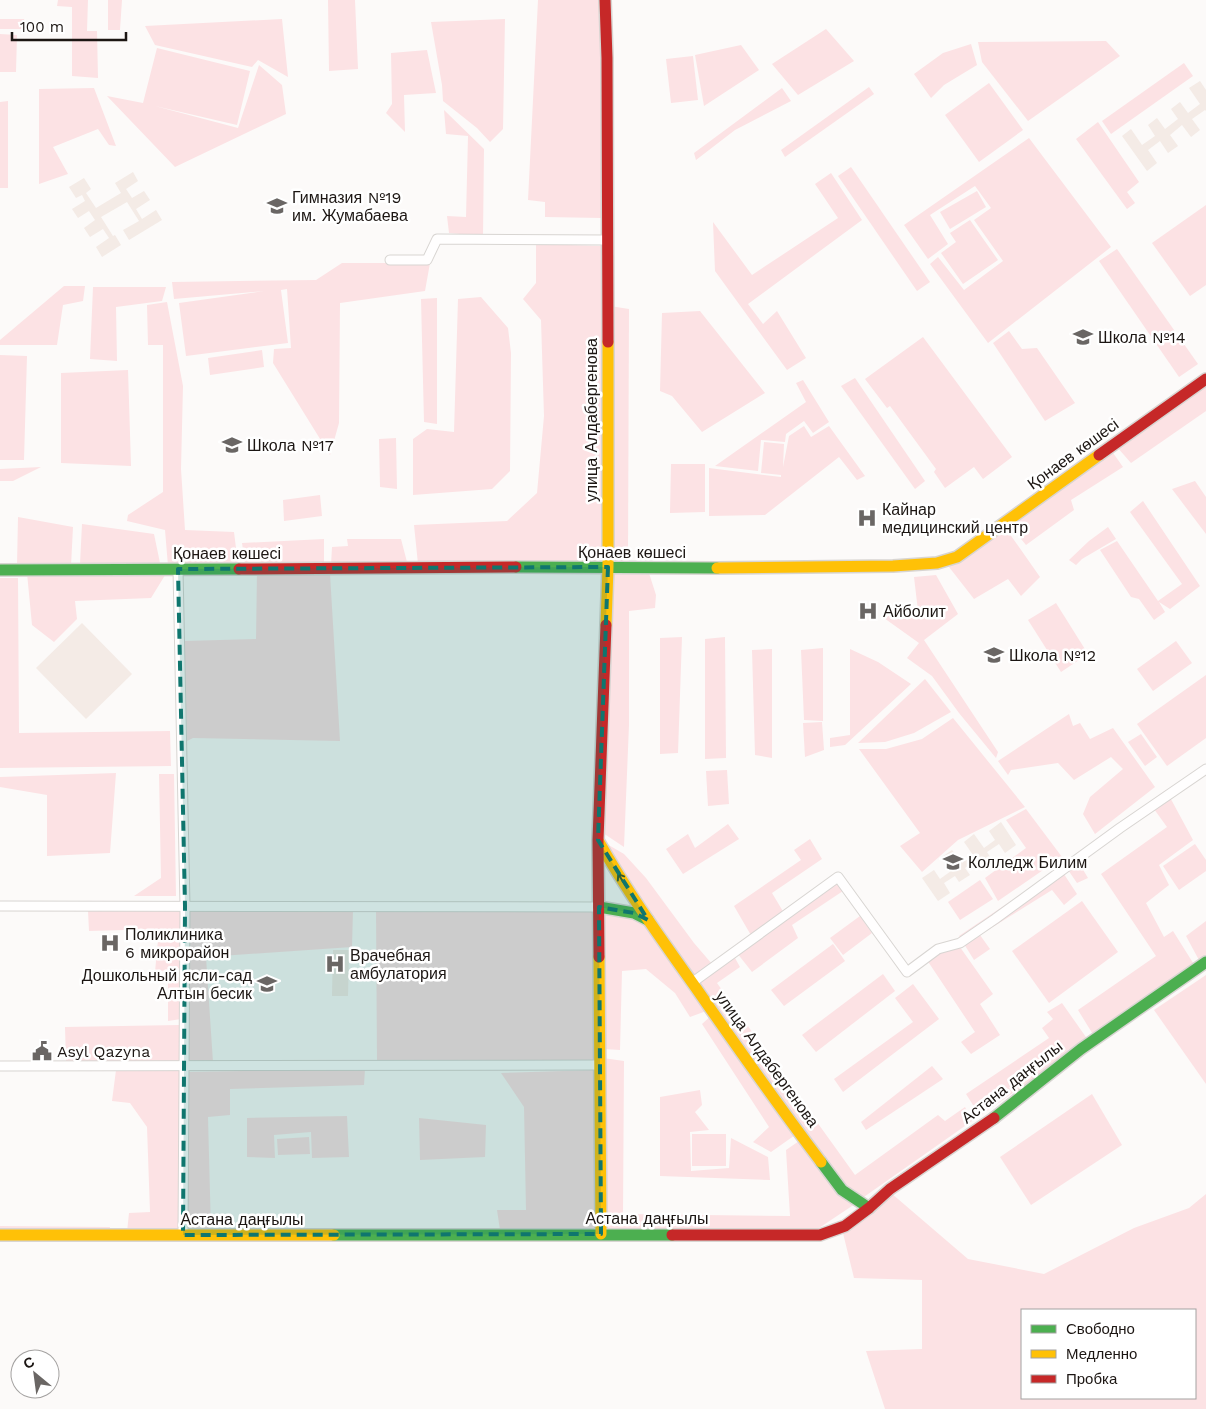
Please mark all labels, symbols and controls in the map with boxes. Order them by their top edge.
scale bar [12,10,126,42]
text: 100 m [20,18,64,36]
place label: Гимназия №19 им. Жумабаева [292,188,408,225]
school or university icon: Гимназия №19 им. Жумабаева [266,195,288,217]
school or university icon: Школа №14 [1072,326,1094,348]
place label: Школа №14 [1098,328,1186,347]
street label: улица Алдабергенова [582,338,601,502]
street label: Қонаев көшесі [1024,415,1122,493]
school or university icon: Школа №17 [221,434,243,456]
place label: Школа №17 [247,436,334,455]
place label: Кайнар медицинский центр [882,500,1028,537]
hospital icon: Кайнар медицинский центр [856,507,878,529]
street label: Қонаев көшесі [578,543,686,562]
street label: Қонаев көшесі [173,544,281,563]
hospital icon: Айболит [857,600,879,622]
place label: Айболит [883,602,947,621]
school or university icon: Школа №12 [983,644,1005,666]
place label: Школа №12 [1009,646,1096,665]
school or university icon: Колледж Билим [942,851,964,873]
place label: Колледж Билим [968,853,1087,872]
one-way arrow [616,874,626,888]
place label: Поликлиника 6 микрорайон [125,925,229,962]
hospital icon: Поликлиника 6 микрорайон [99,932,121,954]
place label: Врачебная амбулатория [350,946,447,983]
hospital icon: Врачебная амбулатория [324,953,346,975]
place label: Дошкольный ясли-сад Алтын бесик [82,966,253,1003]
school or university icon: Дошкольный ясли-сад Алтын бесик [256,973,278,995]
street label: улица Алдабергенова [711,987,823,1131]
street label: Астана даңғылы [958,1037,1066,1127]
public building icon: Asyl Qazyna [31,1040,53,1062]
place label: Asyl Qazyna [57,1042,150,1061]
street label: Астана даңғылы [585,1209,709,1228]
street label: Астана даңғылы [180,1210,304,1229]
legend [1021,1309,1196,1399]
text: Свободно [1066,1320,1135,1338]
text: Медленно [1066,1345,1137,1363]
north arrow [10,1349,60,1399]
text: С [20,1353,37,1372]
text: Пробка [1066,1370,1118,1388]

